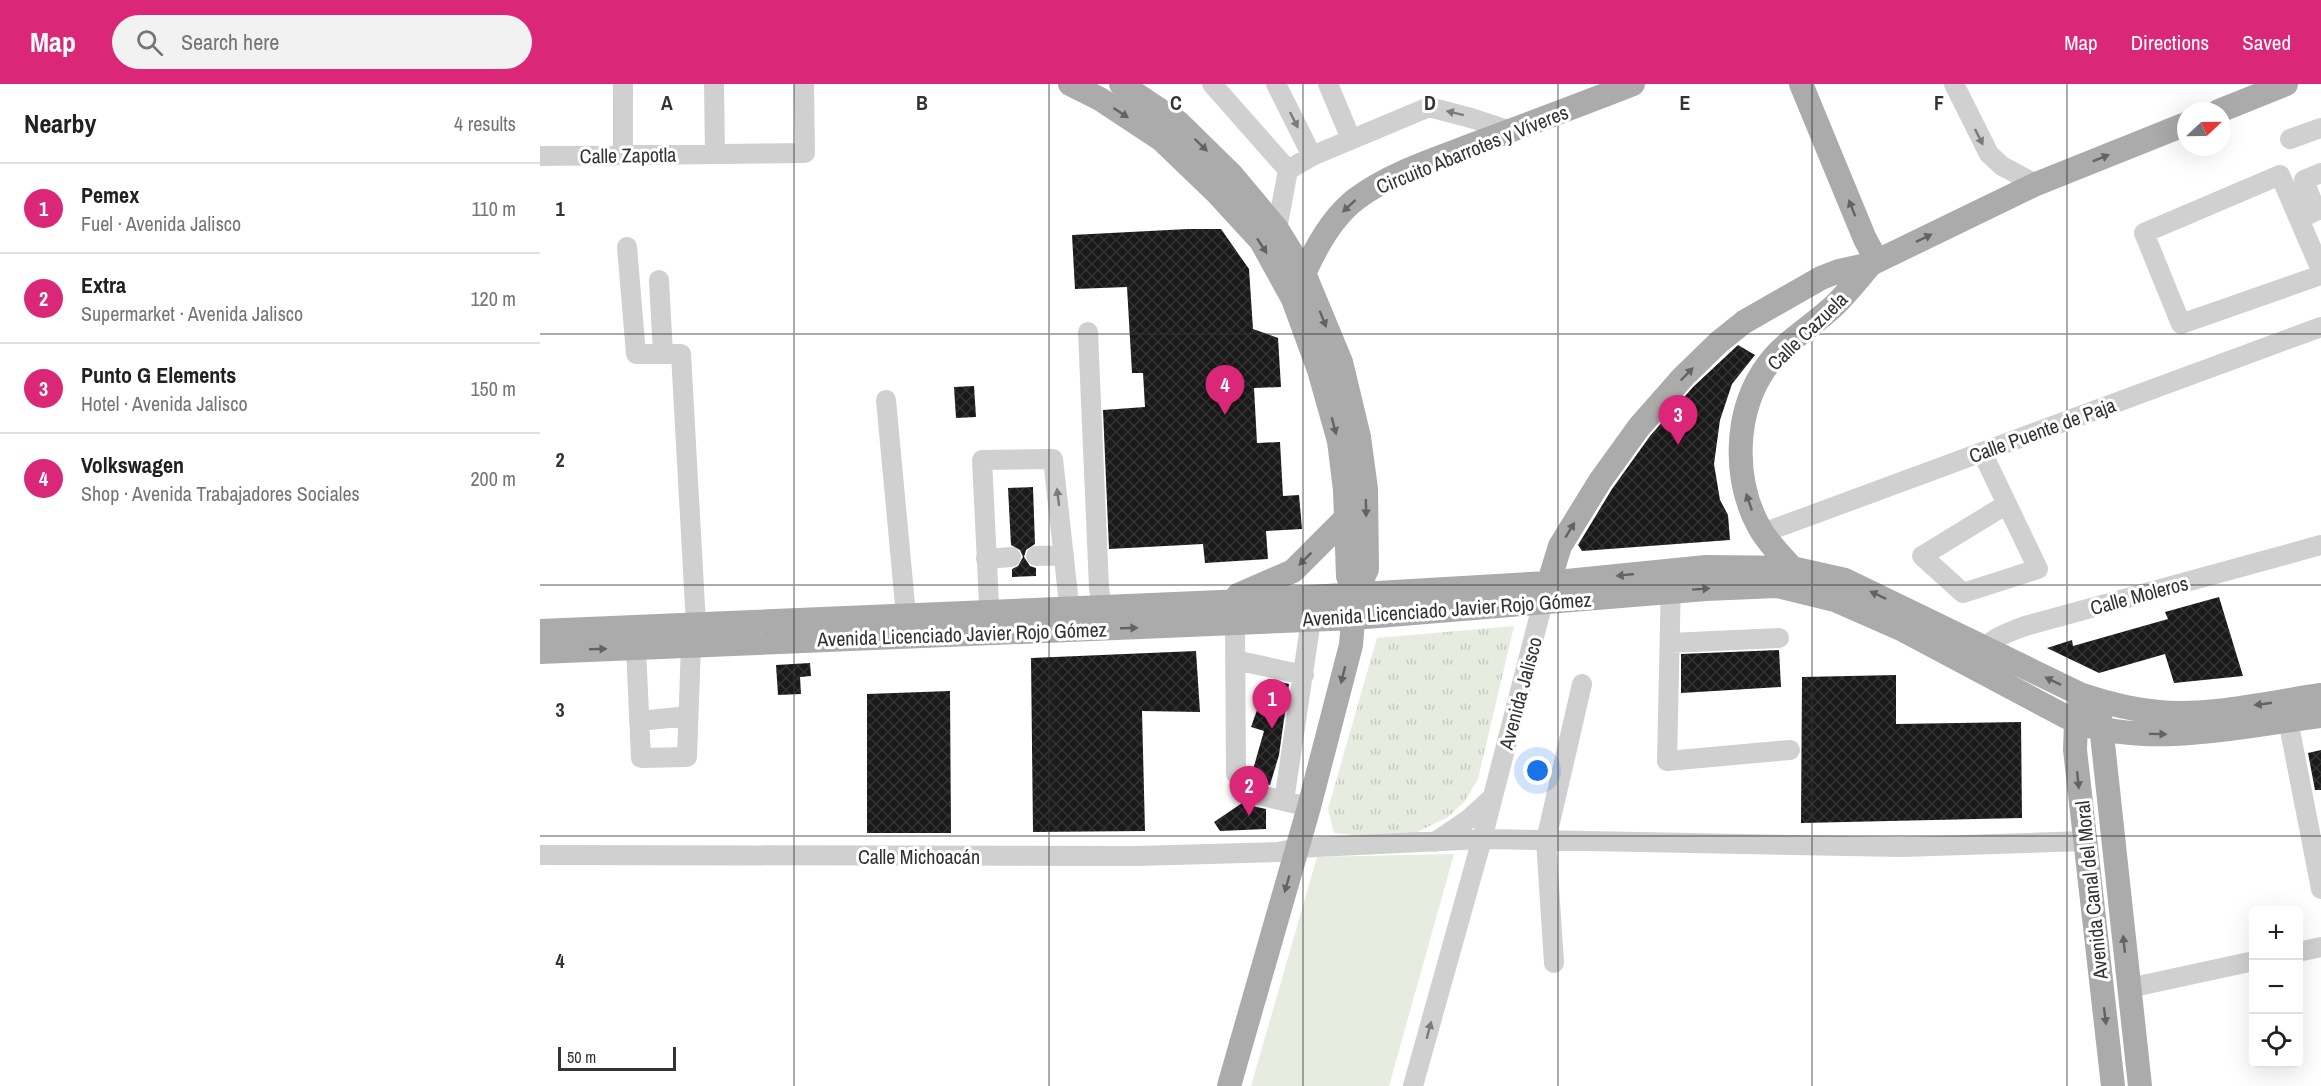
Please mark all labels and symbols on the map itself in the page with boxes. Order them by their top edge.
text: A [661,89,673,116]
text: B [916,89,928,116]
text: C [1170,89,1182,116]
text: D [1424,89,1436,116]
text: E [1680,89,1691,116]
text: F [1934,89,1944,116]
street label: Circuito Abarrotes y Víveres [1372,98,1572,200]
north arrow [2177,102,2231,156]
one-way arrow [1113,107,1129,118]
one-way arrow [1446,108,1464,118]
one-way arrow [1289,112,1299,129]
one-way arrow [1974,129,1984,146]
one-way arrow [1193,137,1207,151]
street label: Calle Zapotla [579,141,677,169]
one-way arrow [2093,153,2111,163]
text: 1 [555,195,565,222]
one-way arrow [1342,199,1357,213]
one-way arrow [1847,199,1857,217]
one-way arrow [1915,234,1932,243]
one-way arrow [1257,237,1268,254]
street label: Calle Cazuela [1761,286,1853,376]
one-way arrow [1319,311,1329,329]
pin: 4 [1206,366,1244,415]
one-way arrow [1679,368,1693,382]
street label: Calle Puente de Paja [1965,391,2119,469]
pin: 3 [1658,396,1698,445]
one-way arrow [1330,417,1340,435]
text: 2 [555,446,565,473]
one-way arrow [1053,488,1062,507]
one-way arrow [1744,492,1754,510]
one-way arrow [1361,499,1371,518]
one-way arrow [1565,522,1576,538]
one-way arrow [1299,552,1313,566]
street label: Calle Moleros [2087,569,2191,621]
one-way arrow [1615,570,1634,580]
street label: Avenida Licenciado Javier Rojo Gómez [1301,585,1592,633]
one-way arrow [1691,585,1710,594]
one-way arrow [1869,591,1886,600]
street label: Avenida Licenciado Javier Rojo Gómez [816,615,1107,653]
one-way arrow [1120,623,1139,632]
street label: Avenida Jalisco [1492,634,1548,753]
one-way arrow [589,645,608,654]
one-way arrow [1337,666,1347,684]
one-way arrow [2044,676,2061,685]
pin: 1 [1252,680,1292,729]
text: 3 [555,696,565,723]
one-way arrow [2253,699,2272,708]
one-way arrow [2149,729,2168,738]
your location [1523,756,1552,785]
pin: 2 [1230,766,1268,816]
one-way arrow [2073,771,2083,790]
street label: Avenida Canal del Moral [2068,799,2114,982]
street label: Calle Michoacán [858,843,980,870]
one-way arrow [1281,875,1291,893]
one-way arrow [2119,935,2129,954]
text: 4 [555,947,565,974]
one-way arrow [2100,1006,2109,1025]
one-way arrow [1425,1020,1434,1038]
scale bar [558,1044,676,1072]

